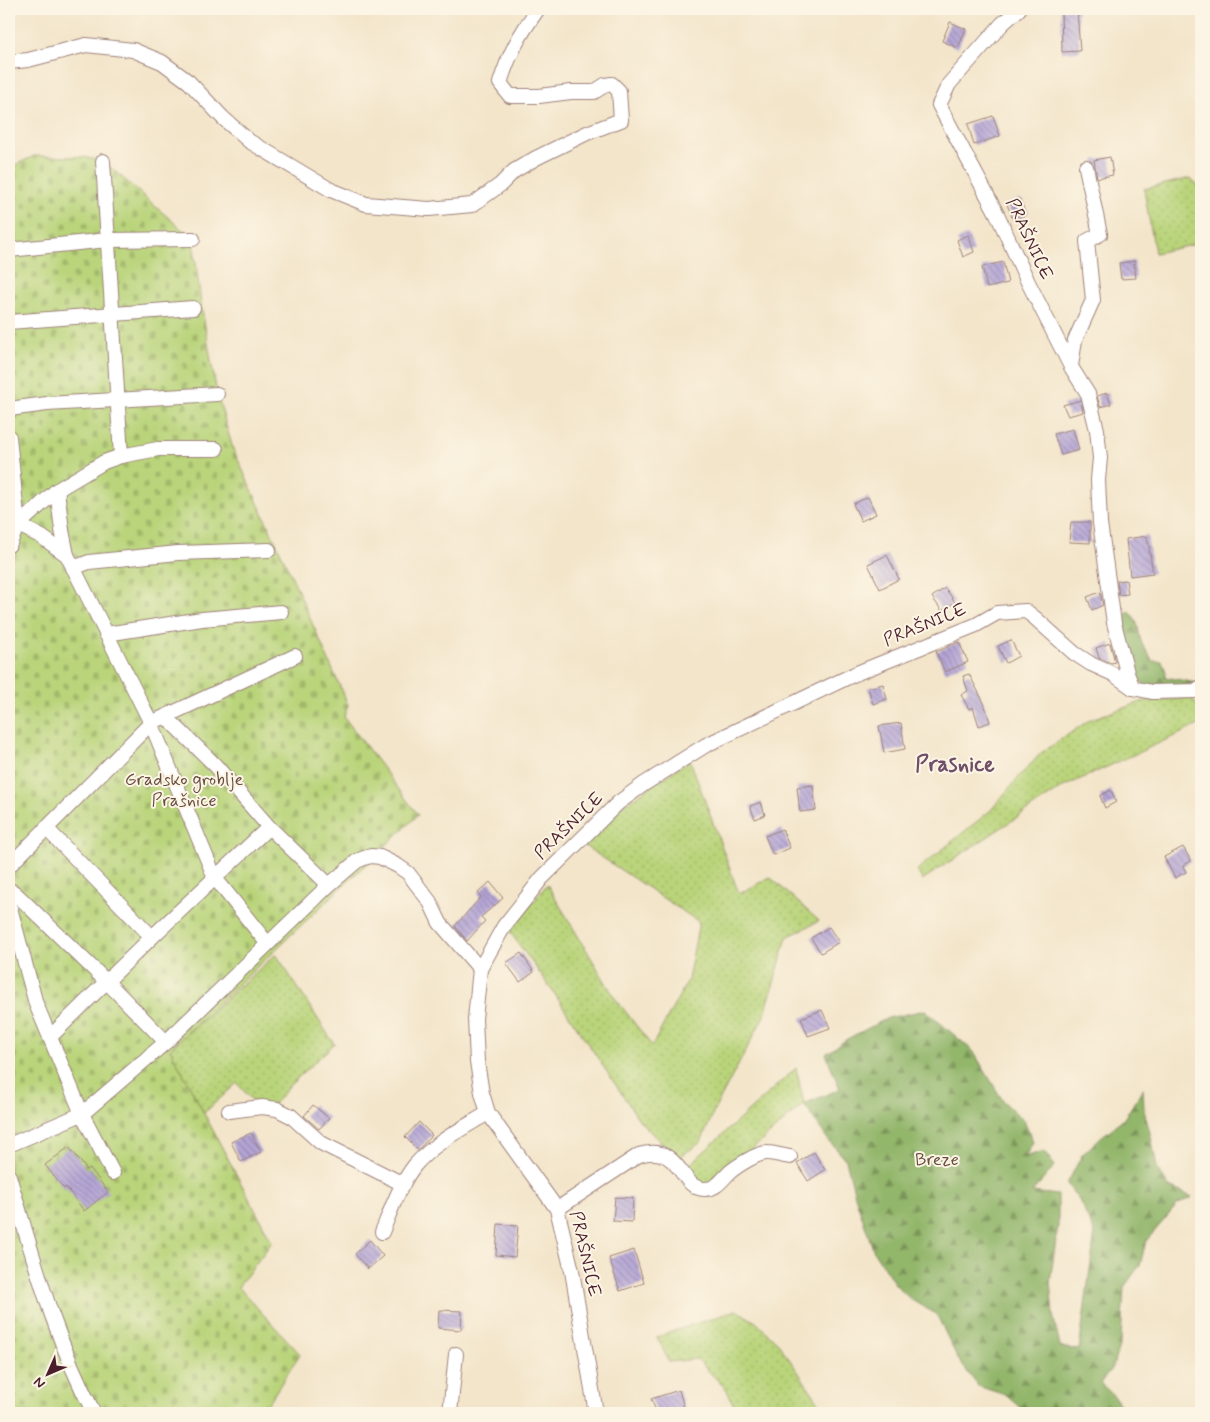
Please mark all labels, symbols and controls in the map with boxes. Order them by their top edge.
street label: PRAŠNICE [1000,194,1058,284]
street label: PRAŠNICE [880,597,970,652]
district label: Prasnice [915,751,995,779]
park label: Gradsko groblje Prašnice [125,768,243,813]
street label: PRAŠNICE [529,787,609,865]
park label: Breze [915,1148,959,1172]
street label: PRAŠNICE [563,1209,607,1299]
north arrow [22,1350,72,1400]
text: N [30,1373,49,1392]

